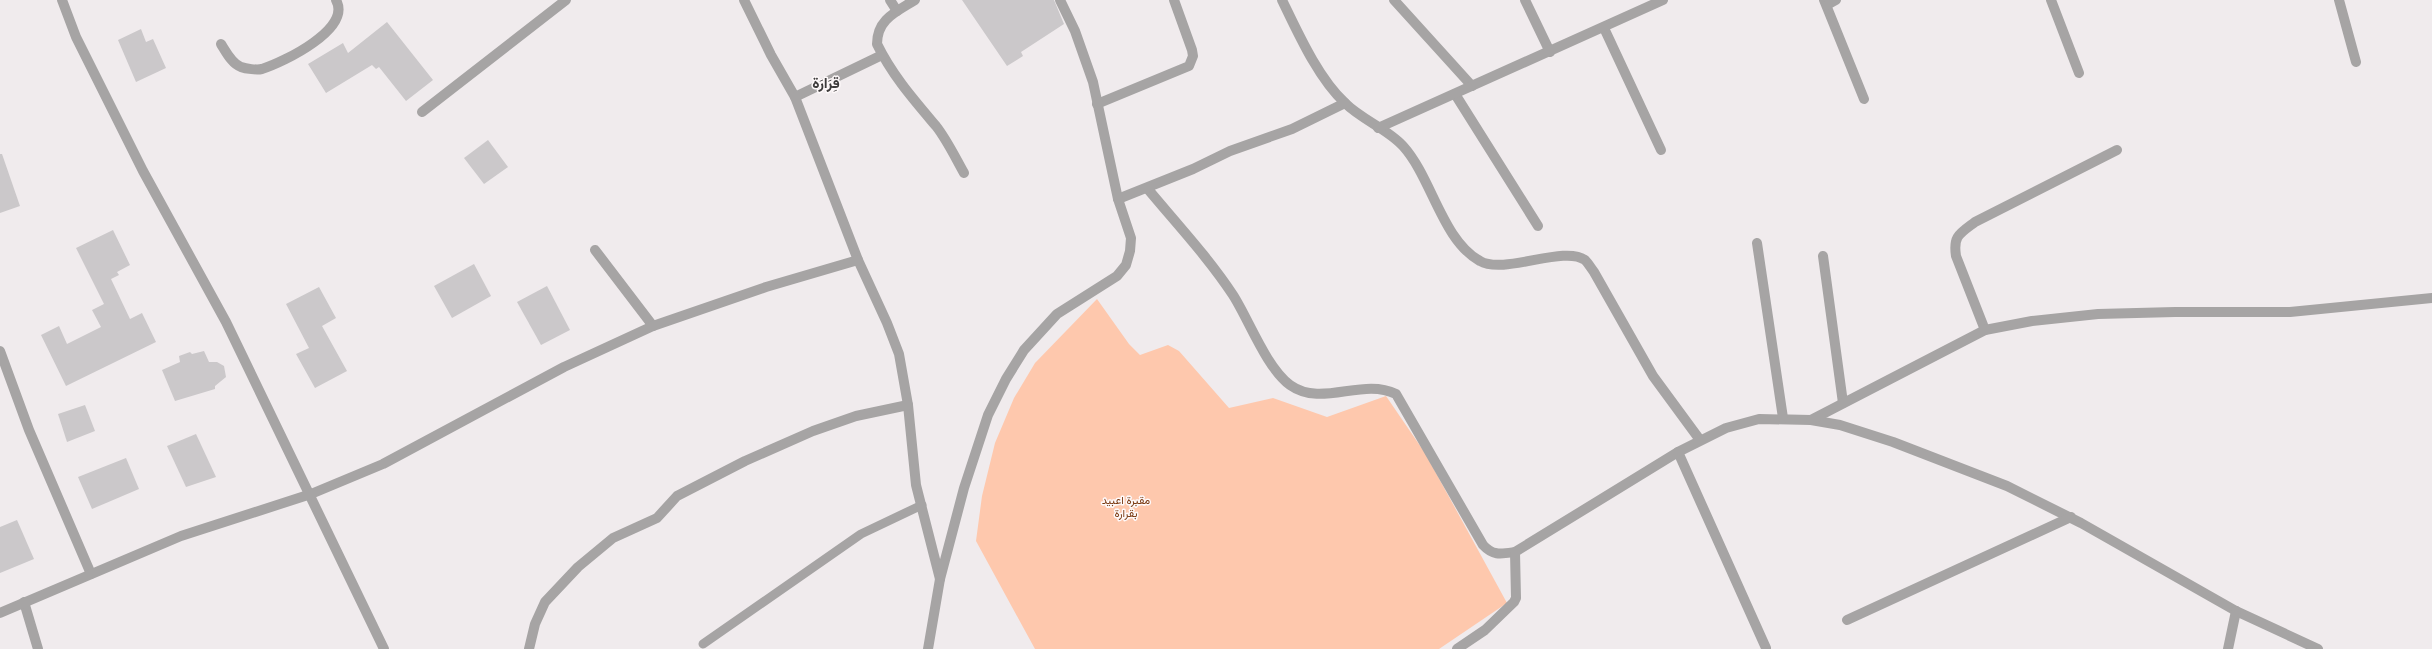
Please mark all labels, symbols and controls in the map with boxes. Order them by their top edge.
district label: قِرَارَة [812,74,840,92]
park label: مقبرة اعبيد بقرارة [1102,494,1150,520]

